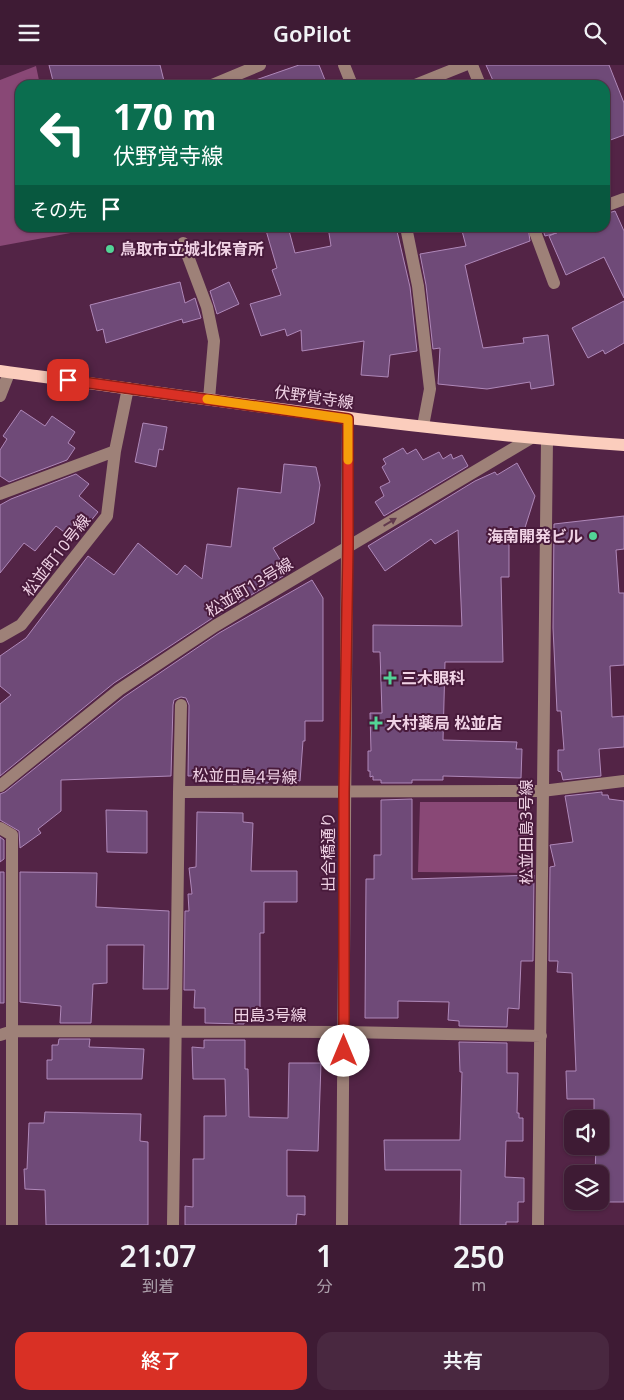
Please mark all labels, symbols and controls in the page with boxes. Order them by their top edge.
text: GoPilot [273,18,351,48]
icon: menu [15,19,43,47]
icon: search [581,19,609,47]
text: 170 m [113,93,216,140]
icon: left [30,100,95,165]
text: 伏野覚寺線 [113,140,223,170]
icon: arrive [97,195,125,223]
text: その先 [30,197,87,223]
place label: 鳥取市立城北保育所 [120,238,264,260]
marker: 鳥取市立城北保育所 [104,243,116,255]
pin [47,359,89,401]
icon: arrive [54,366,82,394]
street label: 伏野覚寺線 [273,381,355,413]
street label: 松並町10号線 [17,509,95,601]
one-way arrow [384,518,397,527]
place label: 海南開発ビル [487,525,583,547]
marker: 海南開発ビル [587,530,599,542]
street label: 松並町13号線 [201,552,297,622]
place label: 三木眼科 [401,667,465,689]
marker: 三木眼科 [383,671,397,685]
place label: 大村薬局 松並店 [386,712,502,734]
marker: 大村薬局 松並店 [370,717,382,729]
street label: 松並田島4号線 [192,764,298,788]
street label: 松並田島3号線 [515,779,537,885]
street label: 出合橋通り [317,812,339,892]
street label: 田島3号線 [233,1004,307,1026]
position arrow [317,1024,369,1076]
map controls [564,1110,609,1210]
button: sound [564,1110,609,1155]
button: layers [564,1165,609,1210]
text: 21:07 [120,1235,197,1276]
text: 1 [316,1235,333,1276]
text: 250 [453,1236,504,1277]
text: m [471,1274,486,1296]
text: 到着 [142,1275,174,1297]
text: 分 [317,1275,333,1297]
button: 終了 [15,1332,307,1390]
button: 共有 [317,1332,609,1390]

